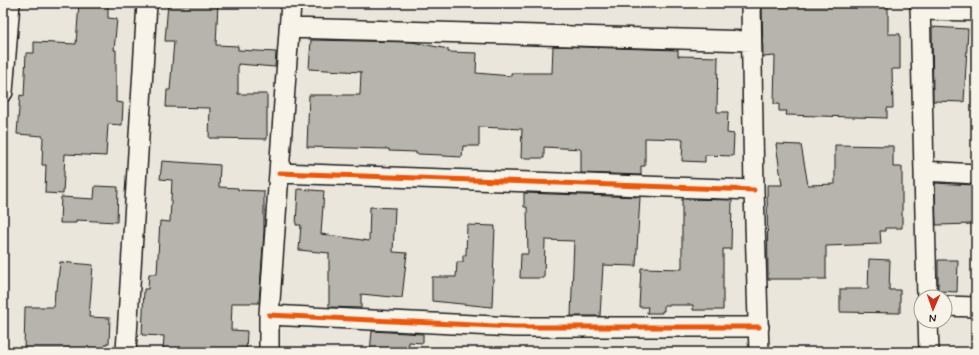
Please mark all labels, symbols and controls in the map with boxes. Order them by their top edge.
north arrow [913,289,953,329]
text: N [929,311,937,325]

